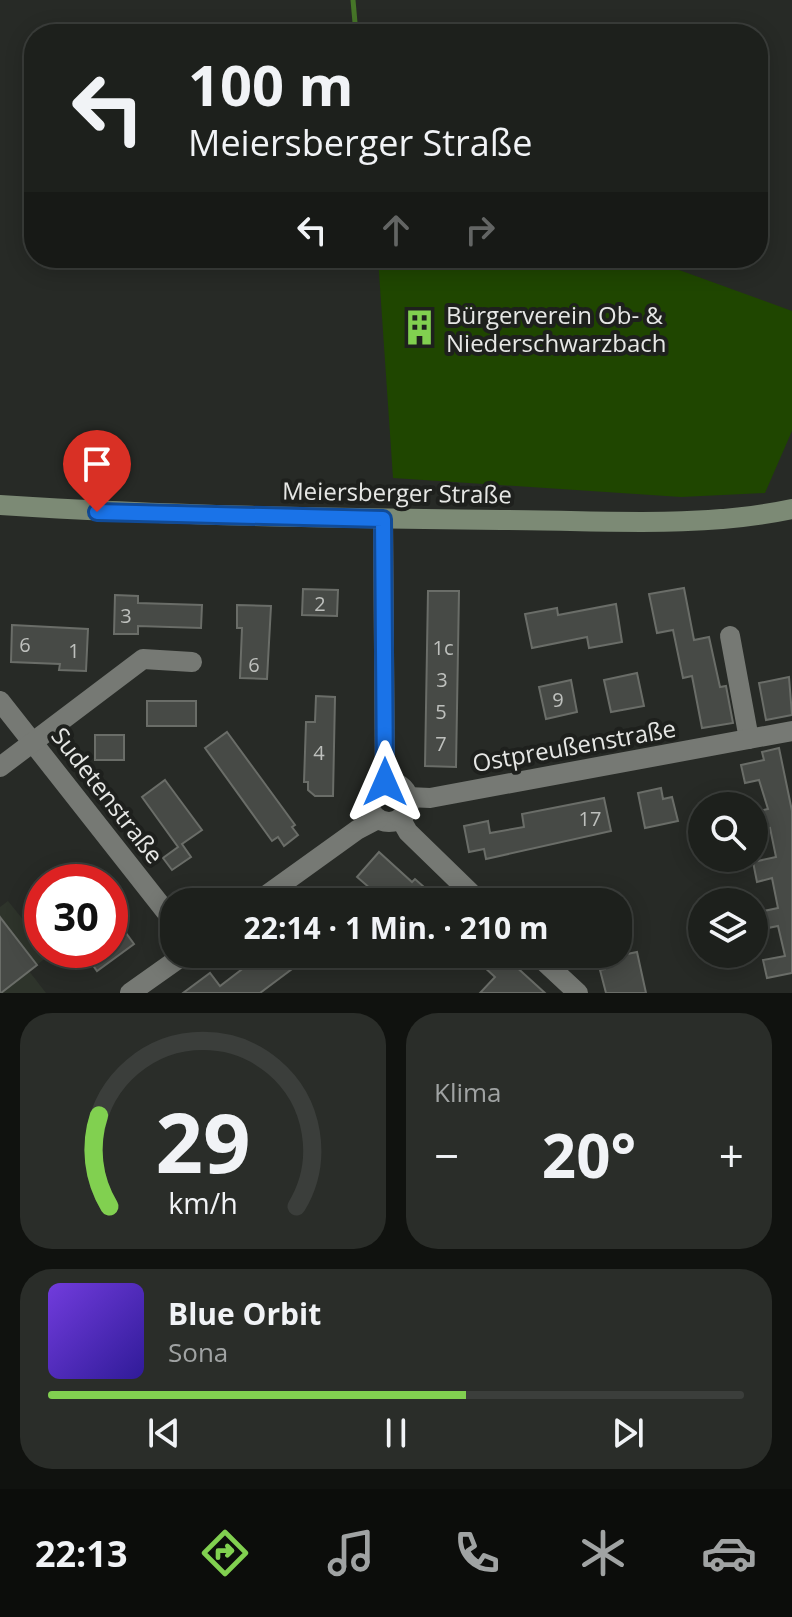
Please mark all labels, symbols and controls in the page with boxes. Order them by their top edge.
text: 100 m [188,46,354,122]
icon: left [56,56,160,160]
text: Meiersberger Straße [188,118,532,167]
icon: left [290,208,334,252]
icon: ahead [374,208,418,252]
icon: right [458,208,502,252]
place label: Bürgerverein Ob- & Niederschwarzbach [446,298,666,359]
building icon: Bürgerverein Ob- & Niederschwarzbach [401,309,439,347]
pin [63,430,131,512]
icon: arrive [75,442,119,486]
street label: Meiersberger Straße [282,473,512,511]
house number: 2 [314,590,326,617]
house number: 3 [120,602,132,629]
house number: 6 [19,631,31,658]
house number: 1c [432,634,454,661]
house number: 1 [68,637,80,664]
house number: 6 [248,651,260,678]
house number: 3 [436,666,448,693]
house number: 9 [552,686,564,713]
house number: 5 [435,698,447,725]
street label: Ostpreußenstraße [470,711,678,779]
street label: Sudetenstraße [44,720,172,870]
house number: 7 [435,730,447,757]
house number: 4 [313,739,325,766]
position arrow [343,740,427,824]
map controls [688,792,768,968]
button: search [688,792,768,872]
house number: 17 [579,805,601,832]
speed limit sign: 30 [24,864,128,968]
button: layers [688,888,768,968]
text: 22:14 · 1 Min. · 210 m [244,907,548,948]
text: Klima [434,1074,502,1110]
text: 29 [155,1084,251,1197]
text: 20° [542,1114,636,1196]
text: − [434,1125,459,1185]
text: + [719,1125,744,1185]
text: km/h [168,1183,238,1222]
text: Blue Orbit [168,1293,321,1334]
text: Sona [168,1334,228,1370]
icon: previous [142,1411,186,1455]
icon: pause [374,1411,418,1455]
icon: next [606,1411,650,1455]
icon: directions [197,1525,253,1581]
icon: music [323,1525,379,1581]
icon: phone [449,1525,505,1581]
icon: climate [575,1525,631,1581]
icon: car [701,1525,757,1581]
text: 22:13 [35,1529,128,1578]

